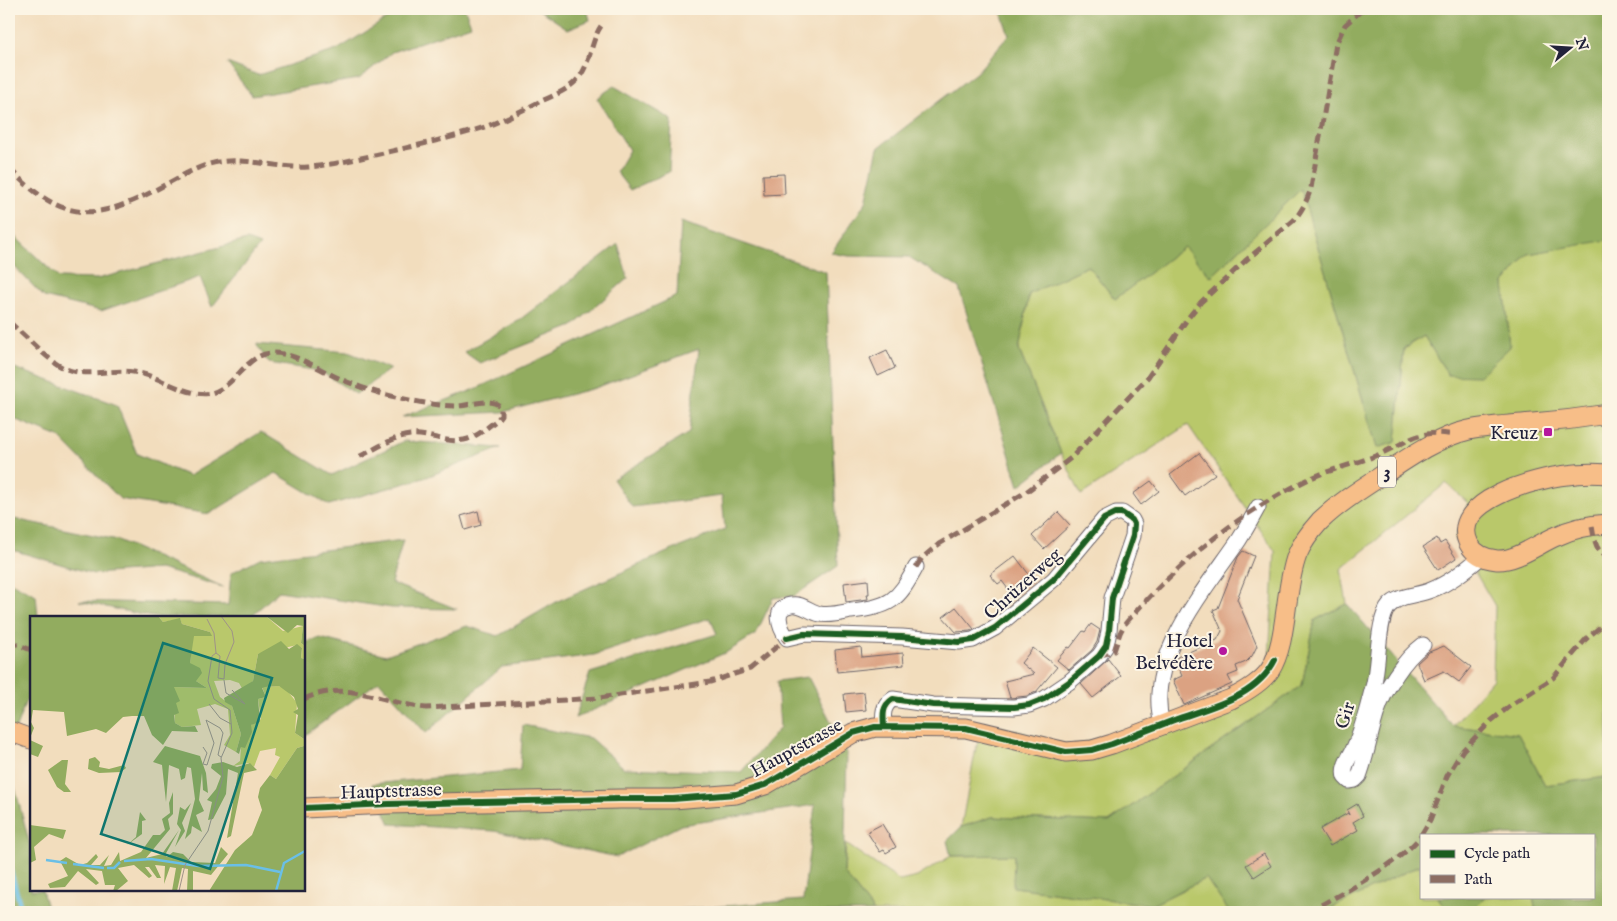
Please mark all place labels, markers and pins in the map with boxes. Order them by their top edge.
place label: Kreuz [1490,422,1538,446]
marker: Kreuz [1542,426,1554,438]
place label: Hotel Belvédère [1135,630,1214,676]
marker: Hotel Belvédère [1217,645,1229,657]

